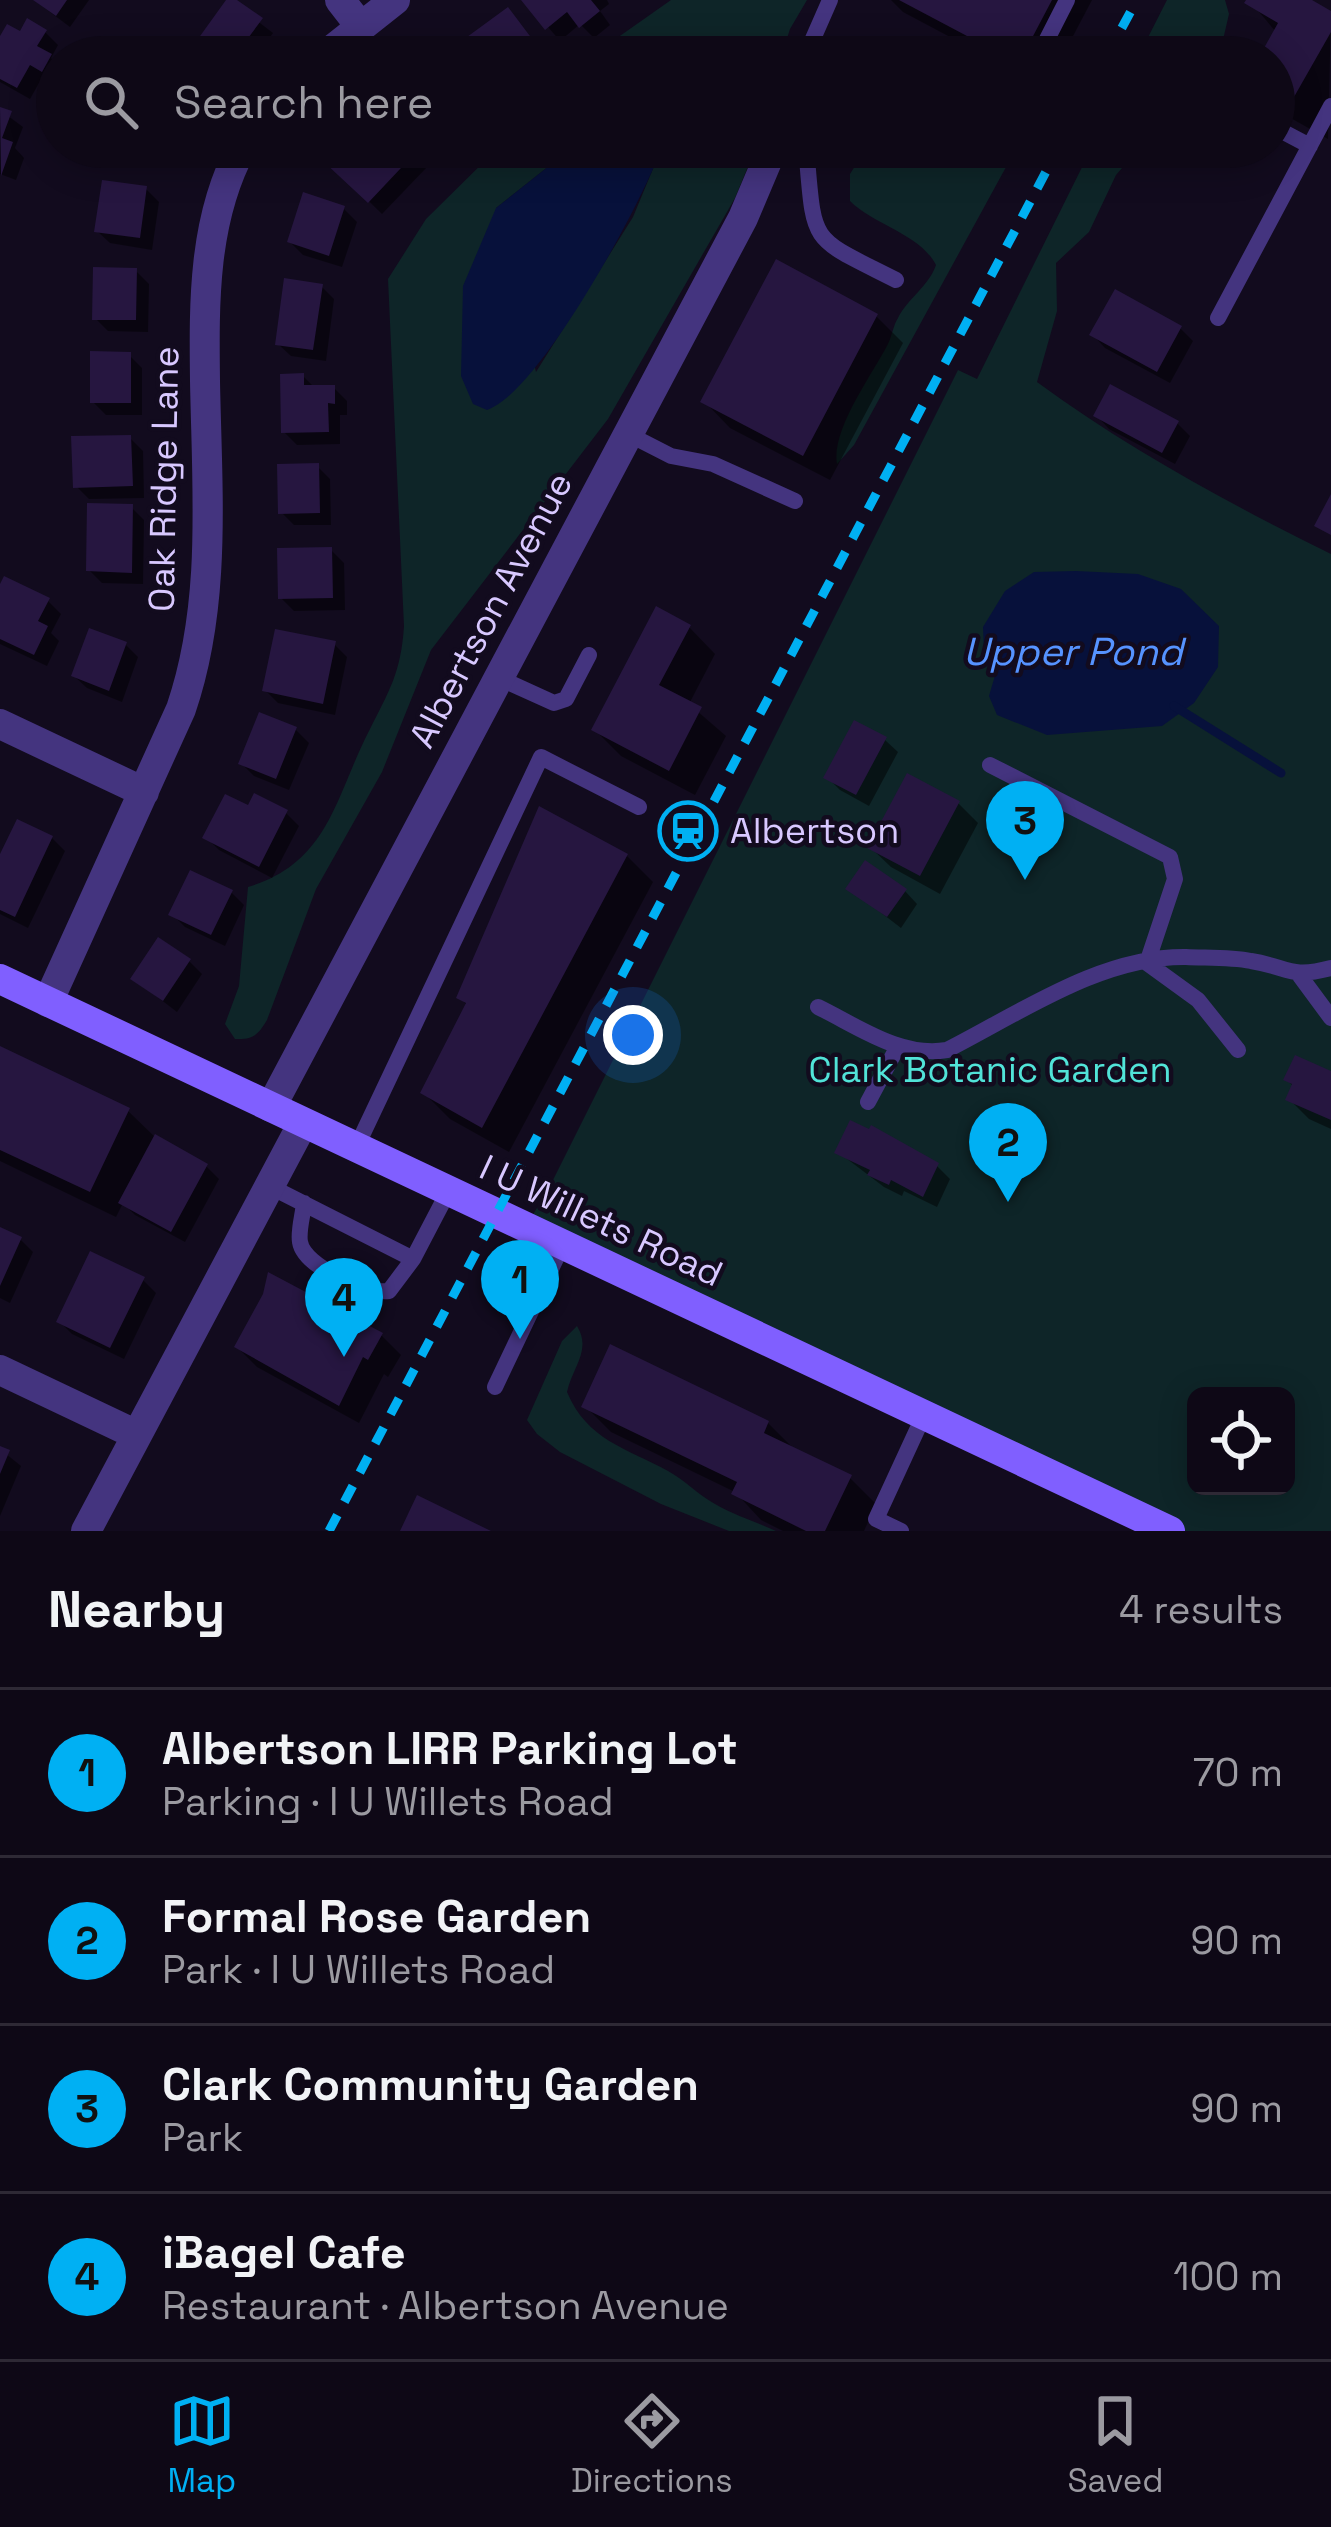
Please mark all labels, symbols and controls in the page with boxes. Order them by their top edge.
search box [36,36,1295,168]
icon: search [78,69,144,135]
text: Search here [174,74,433,131]
street label: Oak Ridge Lane [139,346,189,612]
street label: Albertson Avenue [399,464,583,756]
water label: Upper Pond [963,627,1187,676]
pin: 3 [986,781,1064,880]
station icon: Albertson [657,800,719,862]
place label: Albertson [730,808,899,854]
your location [603,1005,663,1065]
park label: Clark Botanic Garden [809,1047,1171,1093]
pin: 2 [969,1103,1047,1202]
street label: I U Willets Road [472,1145,730,1297]
pin: 1 [481,1240,559,1339]
pin: 4 [305,1258,383,1357]
map controls [1187,1387,1295,1495]
button: locate [1187,1387,1295,1495]
text: Nearby [48,1577,225,1642]
text: 4 results [1119,1585,1283,1634]
text: Albertson LIRR Parking Lot [162,1720,738,1777]
text: 1 [78,1748,96,1797]
text: 70 m [1193,1748,1283,1797]
text: Parking · I U Willets Road [162,1777,614,1826]
text: Formal Rose Garden [162,1888,591,1945]
text: 2 [75,1916,99,1965]
text: 90 m [1191,1916,1283,1965]
text: Park · I U Willets Road [162,1945,555,1994]
text: Clark Community Garden [162,2056,699,2113]
text: 3 [75,2084,99,2133]
text: 90 m [1191,2084,1283,2133]
text: Park [162,2113,243,2162]
text: iBagel Cafe [162,2224,406,2281]
text: 4 [75,2252,99,2301]
text: 100 m [1173,2252,1283,2301]
text: Restaurant · Albertson Avenue [162,2281,729,2330]
tab: Map [167,2388,236,2502]
tab: Directions [571,2388,733,2502]
tab: Saved [1067,2388,1164,2502]

